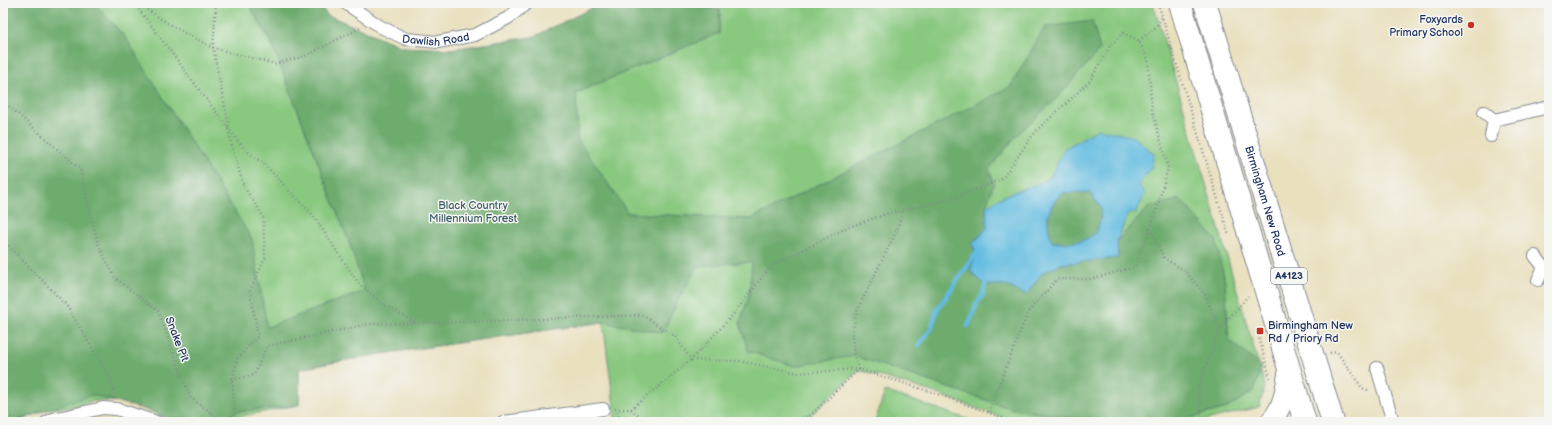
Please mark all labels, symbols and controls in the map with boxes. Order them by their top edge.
place label: Foxyards Primary School [1389,13,1464,39]
marker: Foxyards Primary School [1466,20,1476,30]
street label: Dawlish Road [402,30,470,49]
street label: Birmingham New Road [1243,144,1288,258]
park label: Black Country Millennium Forest [429,199,518,225]
road number: A4123 [1271,268,1307,284]
street label: Snake Pit [163,315,192,364]
place label: Birmingham New Rd / Priory Rd [1268,319,1353,345]
marker: Birmingham New Rd / Priory Rd [1255,326,1265,336]

